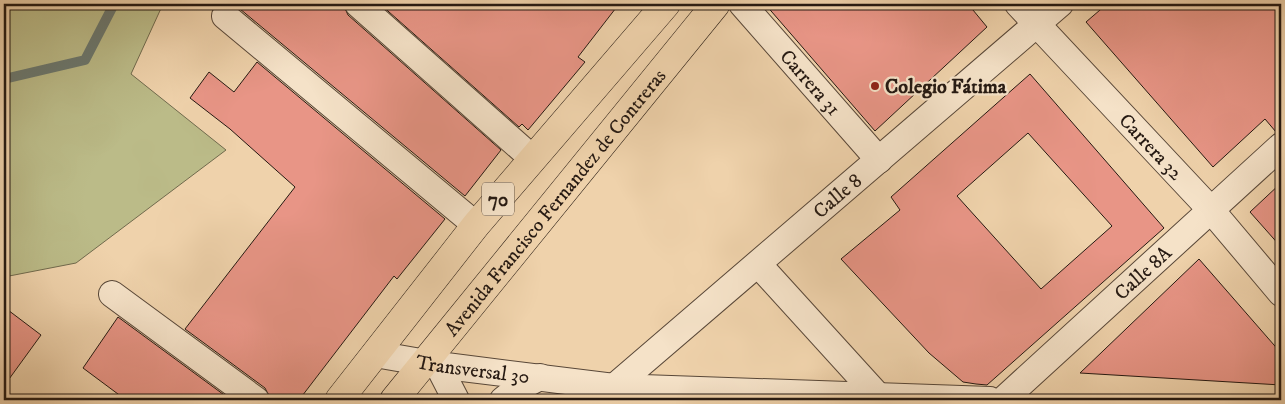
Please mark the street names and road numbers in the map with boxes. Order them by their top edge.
street label: Carrera 31 [774,45,845,121]
street label: Avenida Francisco Fernandez de Contreras [440,64,672,342]
street label: Carrera 32 [1113,109,1188,186]
street label: Calle 8 [808,169,868,224]
road number: 70 [482,182,514,215]
street label: Calle 8A [1110,241,1178,306]
street label: Transversal 30 [414,350,531,390]

